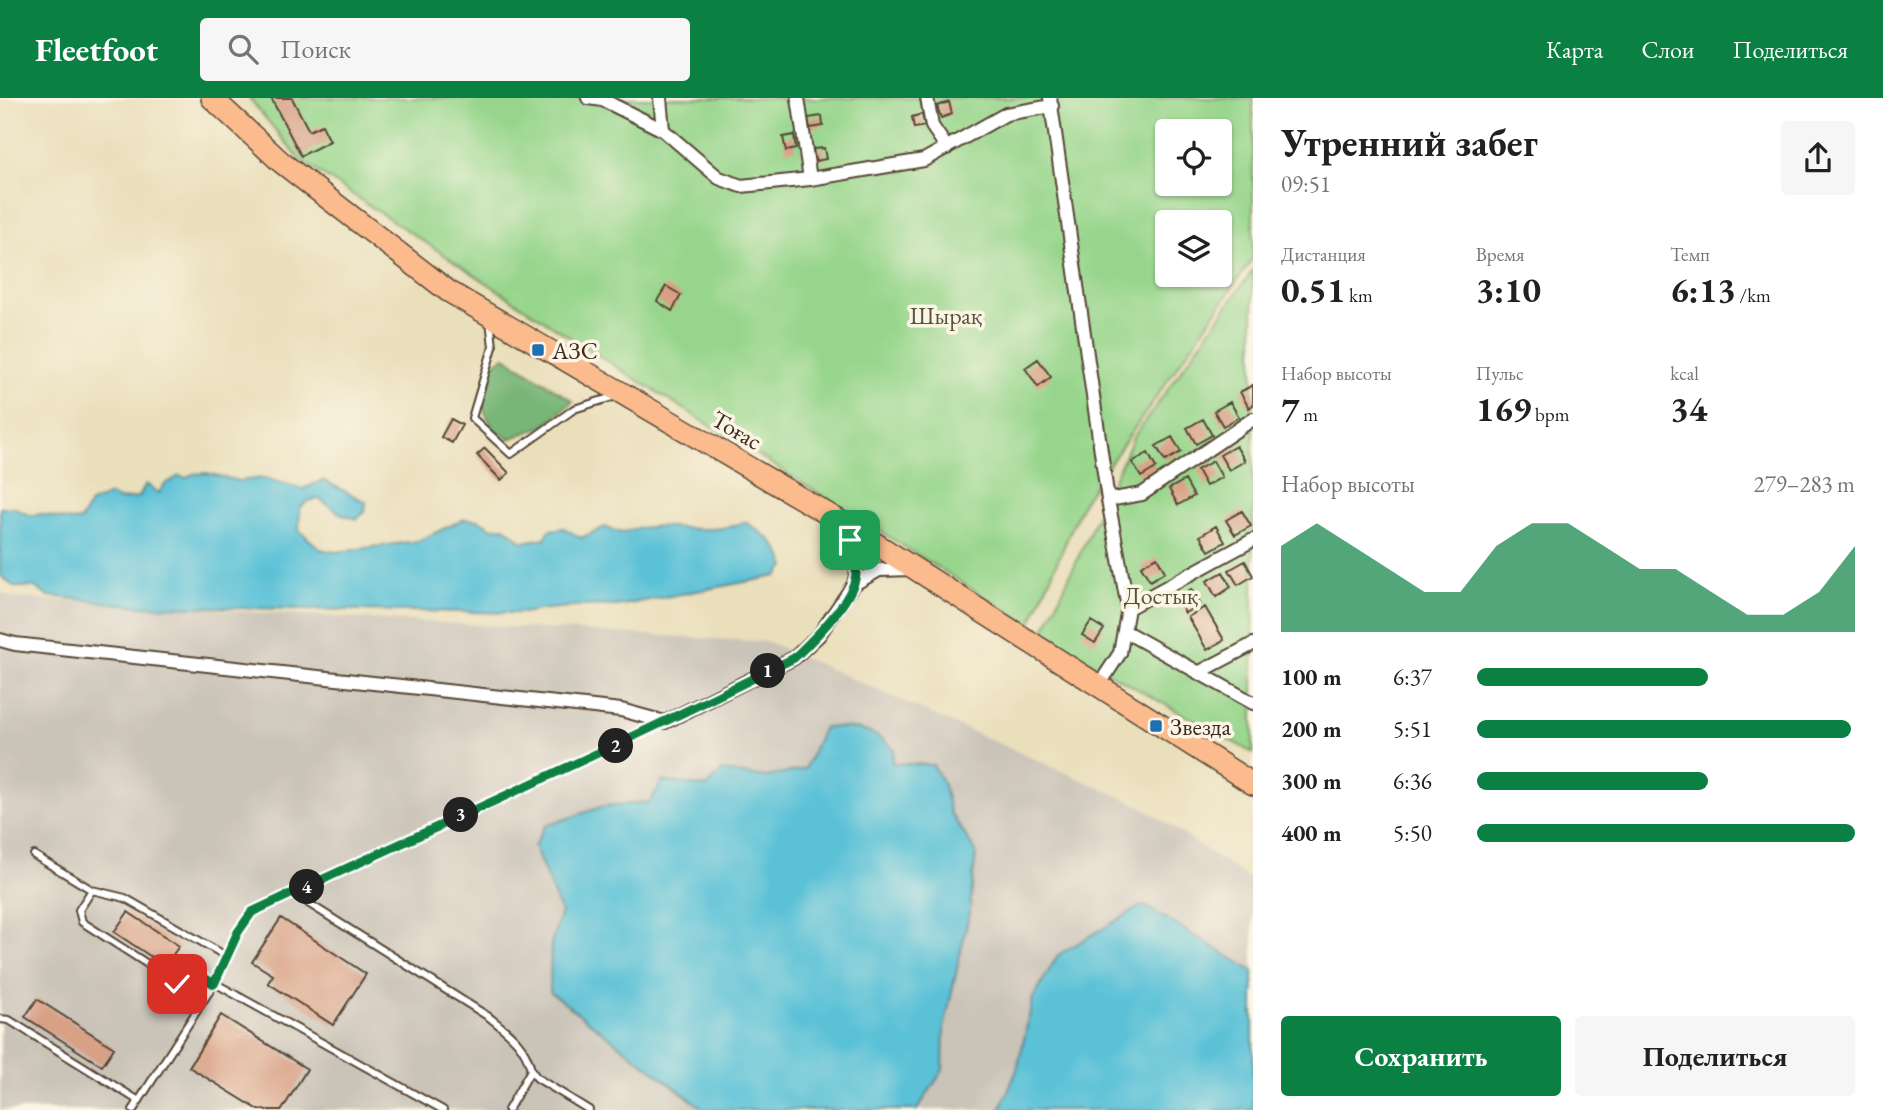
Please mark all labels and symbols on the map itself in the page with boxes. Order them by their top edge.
park label: Шырақ [910,300,983,331]
place label: АЗС [551,335,598,366]
marker: АЗС [530,342,546,358]
street label: Тоғас [706,403,768,457]
pin [820,510,880,570]
park label: Достық [1124,580,1199,611]
pin: 1 [750,654,786,688]
place label: Звезда [1170,711,1232,742]
marker: Звезда [1148,718,1164,734]
pin: 2 [598,728,634,764]
pin: 3 [444,798,478,832]
pin: 4 [290,870,324,904]
pin [147,954,207,1014]

